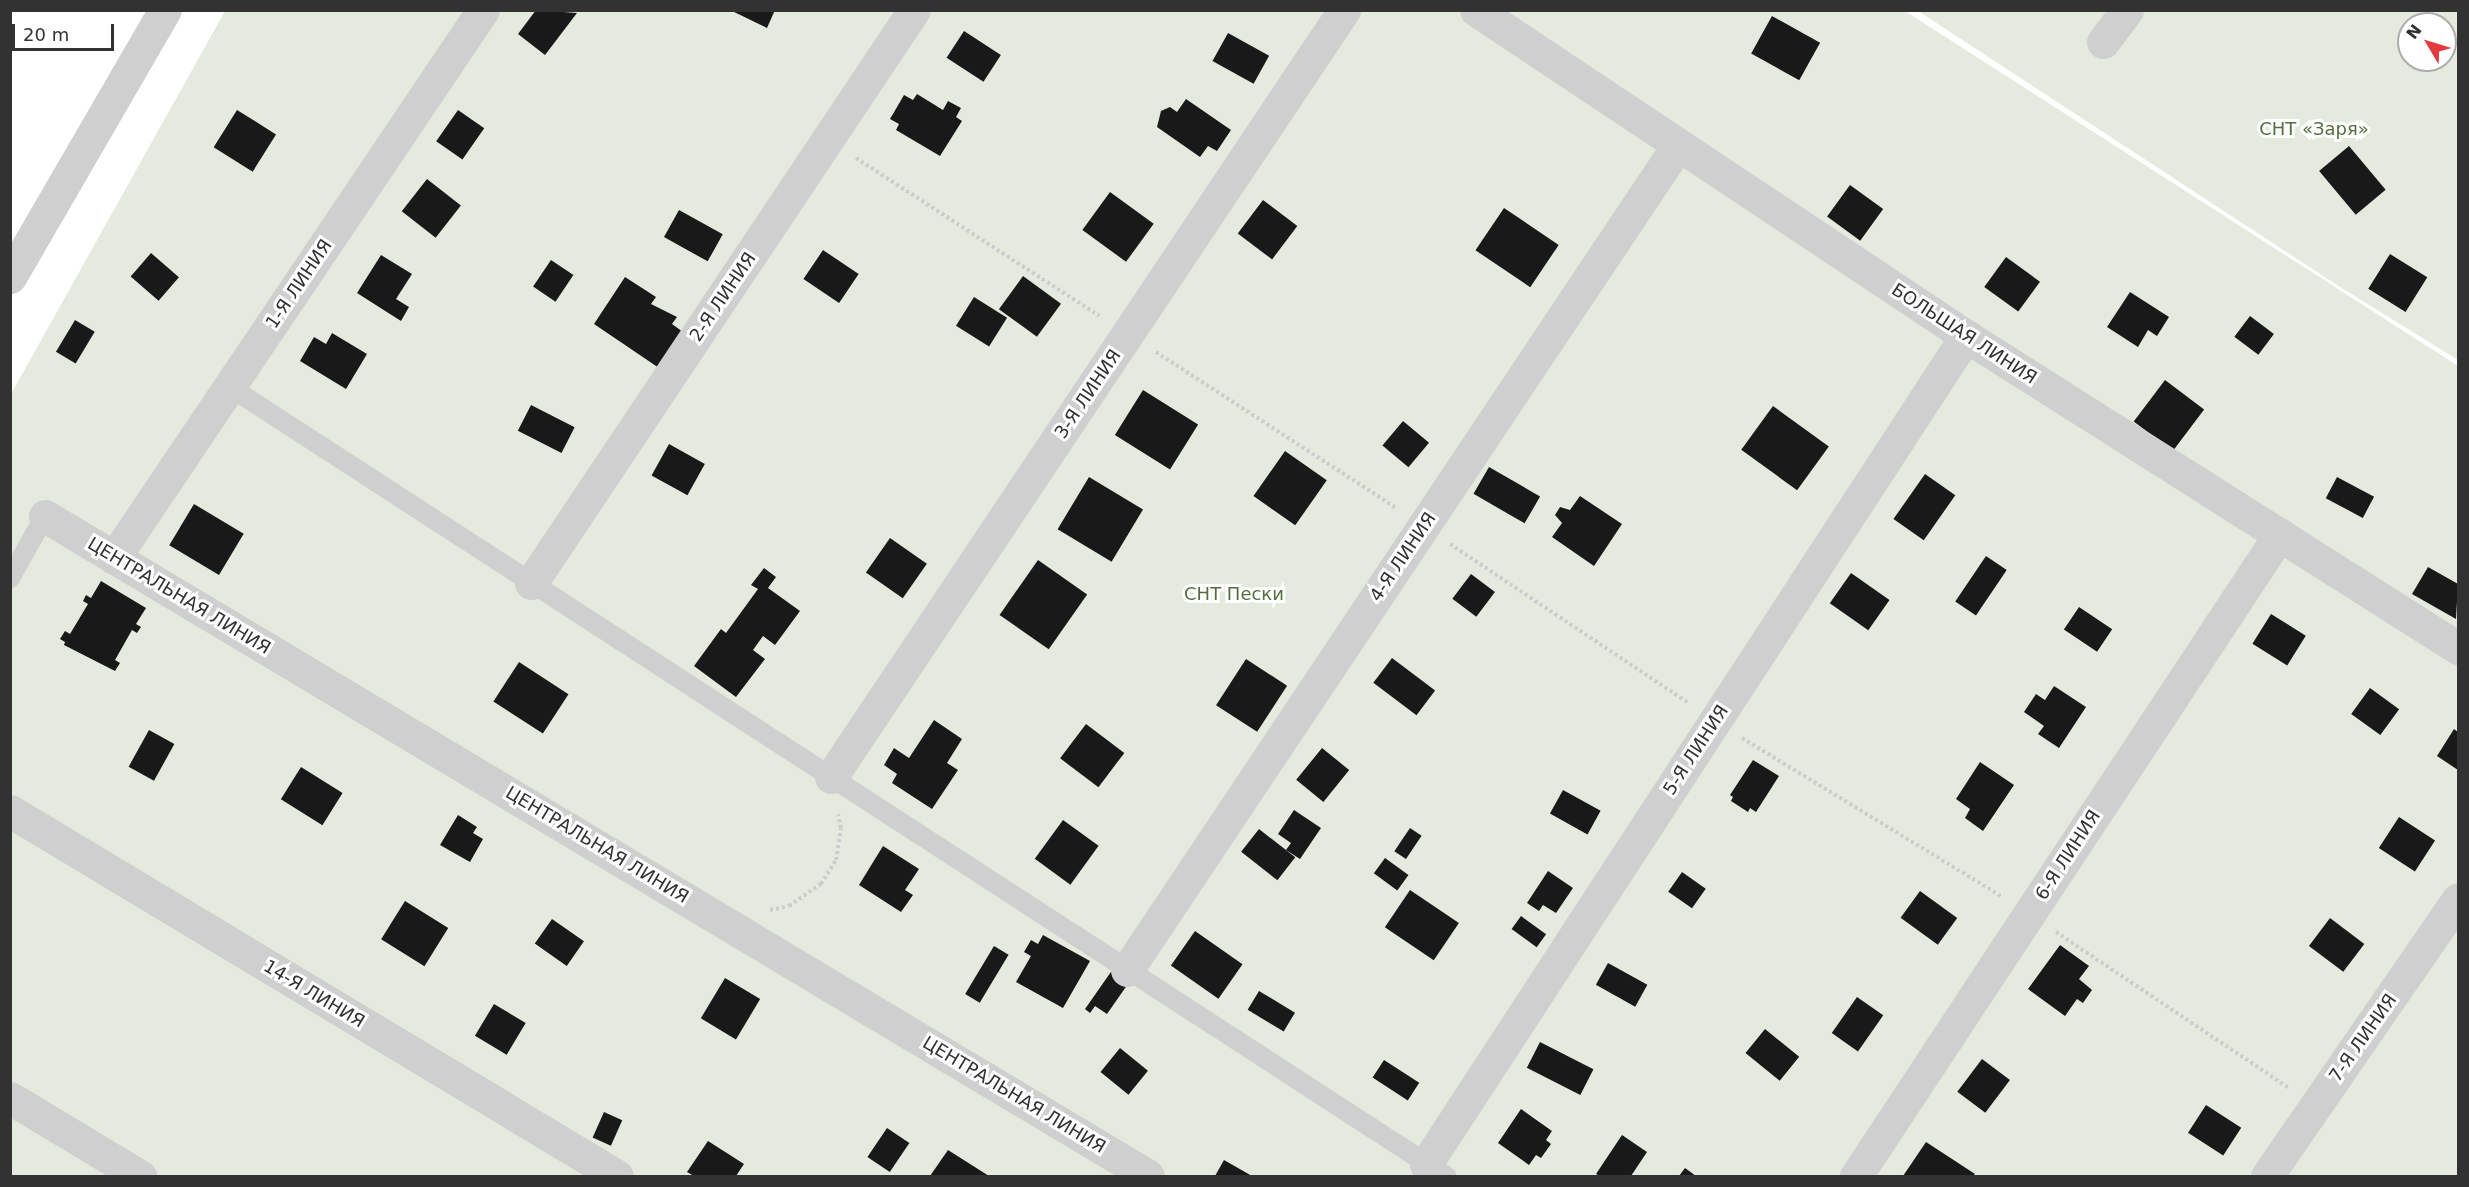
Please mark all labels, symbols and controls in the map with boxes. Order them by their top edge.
scale bar [15,12,117,50]
north arrow [2397,12,2457,72]
text: N [2402,21,2426,43]
text: 20 m [23,24,69,45]
park label: СНТ «Заря» [2259,118,2369,140]
street label: 1-Я ЛИНИЯ [261,235,337,333]
street label: 2-Я ЛИНИЯ [685,248,761,346]
street label: БОЛЬШАЯ ЛИНИЯ [1887,279,2041,389]
street label: 3-Я ЛИНИЯ [1050,345,1126,443]
street label: 4-Я ЛИНИЯ [1365,508,1441,606]
street label: ЦЕНТРАЛЬНАЯ ЛИНИЯ [84,533,274,659]
park label: СНТ Пески [1184,583,1284,605]
street label: 5-Я ЛИНИЯ [1659,701,1733,799]
street label: ЦЕНТРАЛЬНАЯ ЛИНИЯ [502,782,692,908]
street label: 6-Я ЛИНИЯ [2031,806,2105,904]
street label: 14-Я ЛИНИЯ [260,955,368,1033]
street label: 7-Я ЛИНИЯ [2325,990,2401,1086]
street label: ЦЕНТРАЛЬНАЯ ЛИНИЯ [919,1032,1109,1158]

